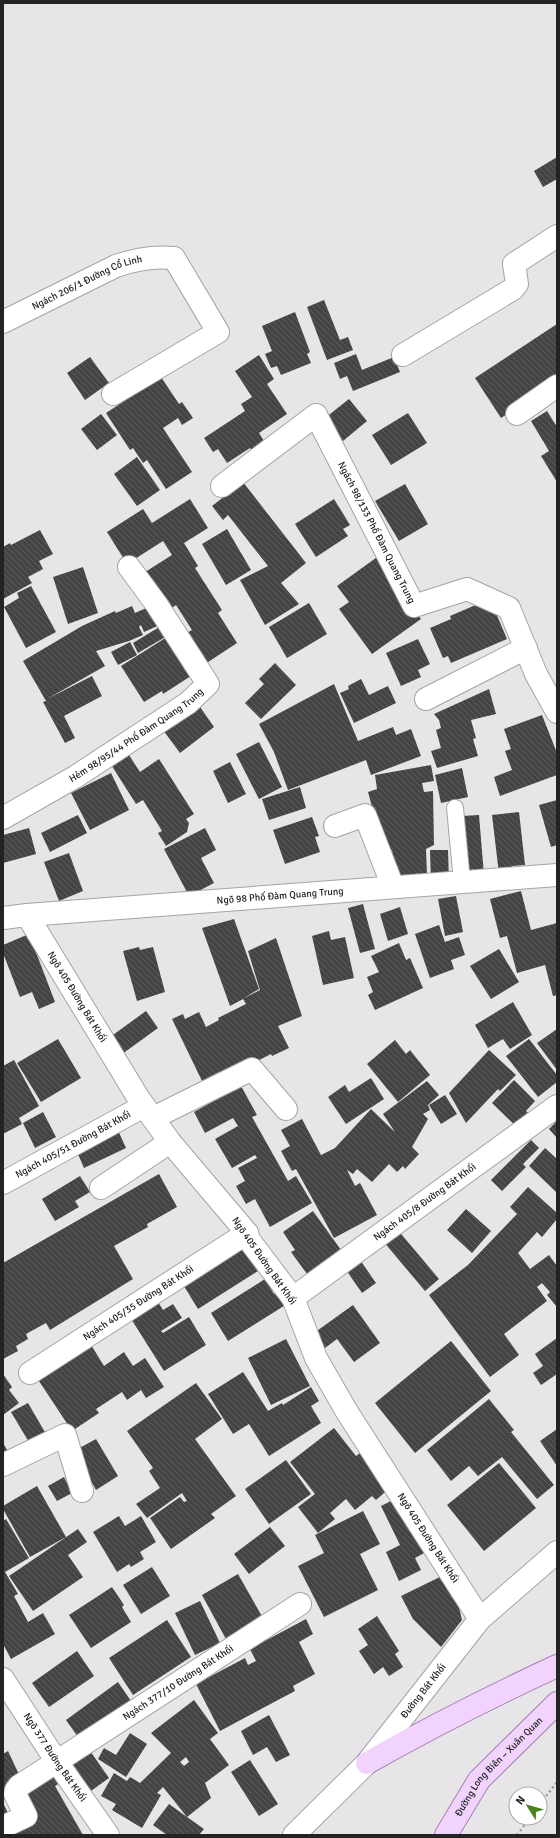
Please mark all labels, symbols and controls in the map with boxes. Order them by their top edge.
street label: Ngách 206/1 Đường Cổ Linh [30,253,143,313]
street label: Ngách 98/133 Phố Đàm Quang Trung [335,460,418,606]
street label: Hẻm 98/95/44 Phố Đàm Quang Trung [67,686,206,785]
street label: Ngõ 98 Phố Đàm Quang Trung [216,885,344,907]
street label: Ngõ 405 Đường Bát Khối [45,949,109,1045]
street label: Ngách 405/51 Đường Bát Khối [14,1108,133,1181]
street label: Ngách 405/8 Đường Bát Khối [371,1161,478,1243]
street label: Ngõ 405 Đường Bát Khối [229,1215,299,1307]
street label: Ngách 405/35 Đường Bát Khối [81,1263,196,1343]
street label: Ngõ 405 Đường Bát Khối [395,1491,461,1585]
street label: Ngách 377/10 Đường Bát Khối [121,1643,236,1723]
street label: Đường Bát Khối [398,1661,449,1721]
street label: Ngõ 377 Đường Bát Khối [21,1711,89,1804]
street label: Đường Long Biên – Xuân Quan [452,1714,545,1819]
north arrow [508,1786,548,1826]
text: N [513,1793,528,1807]

